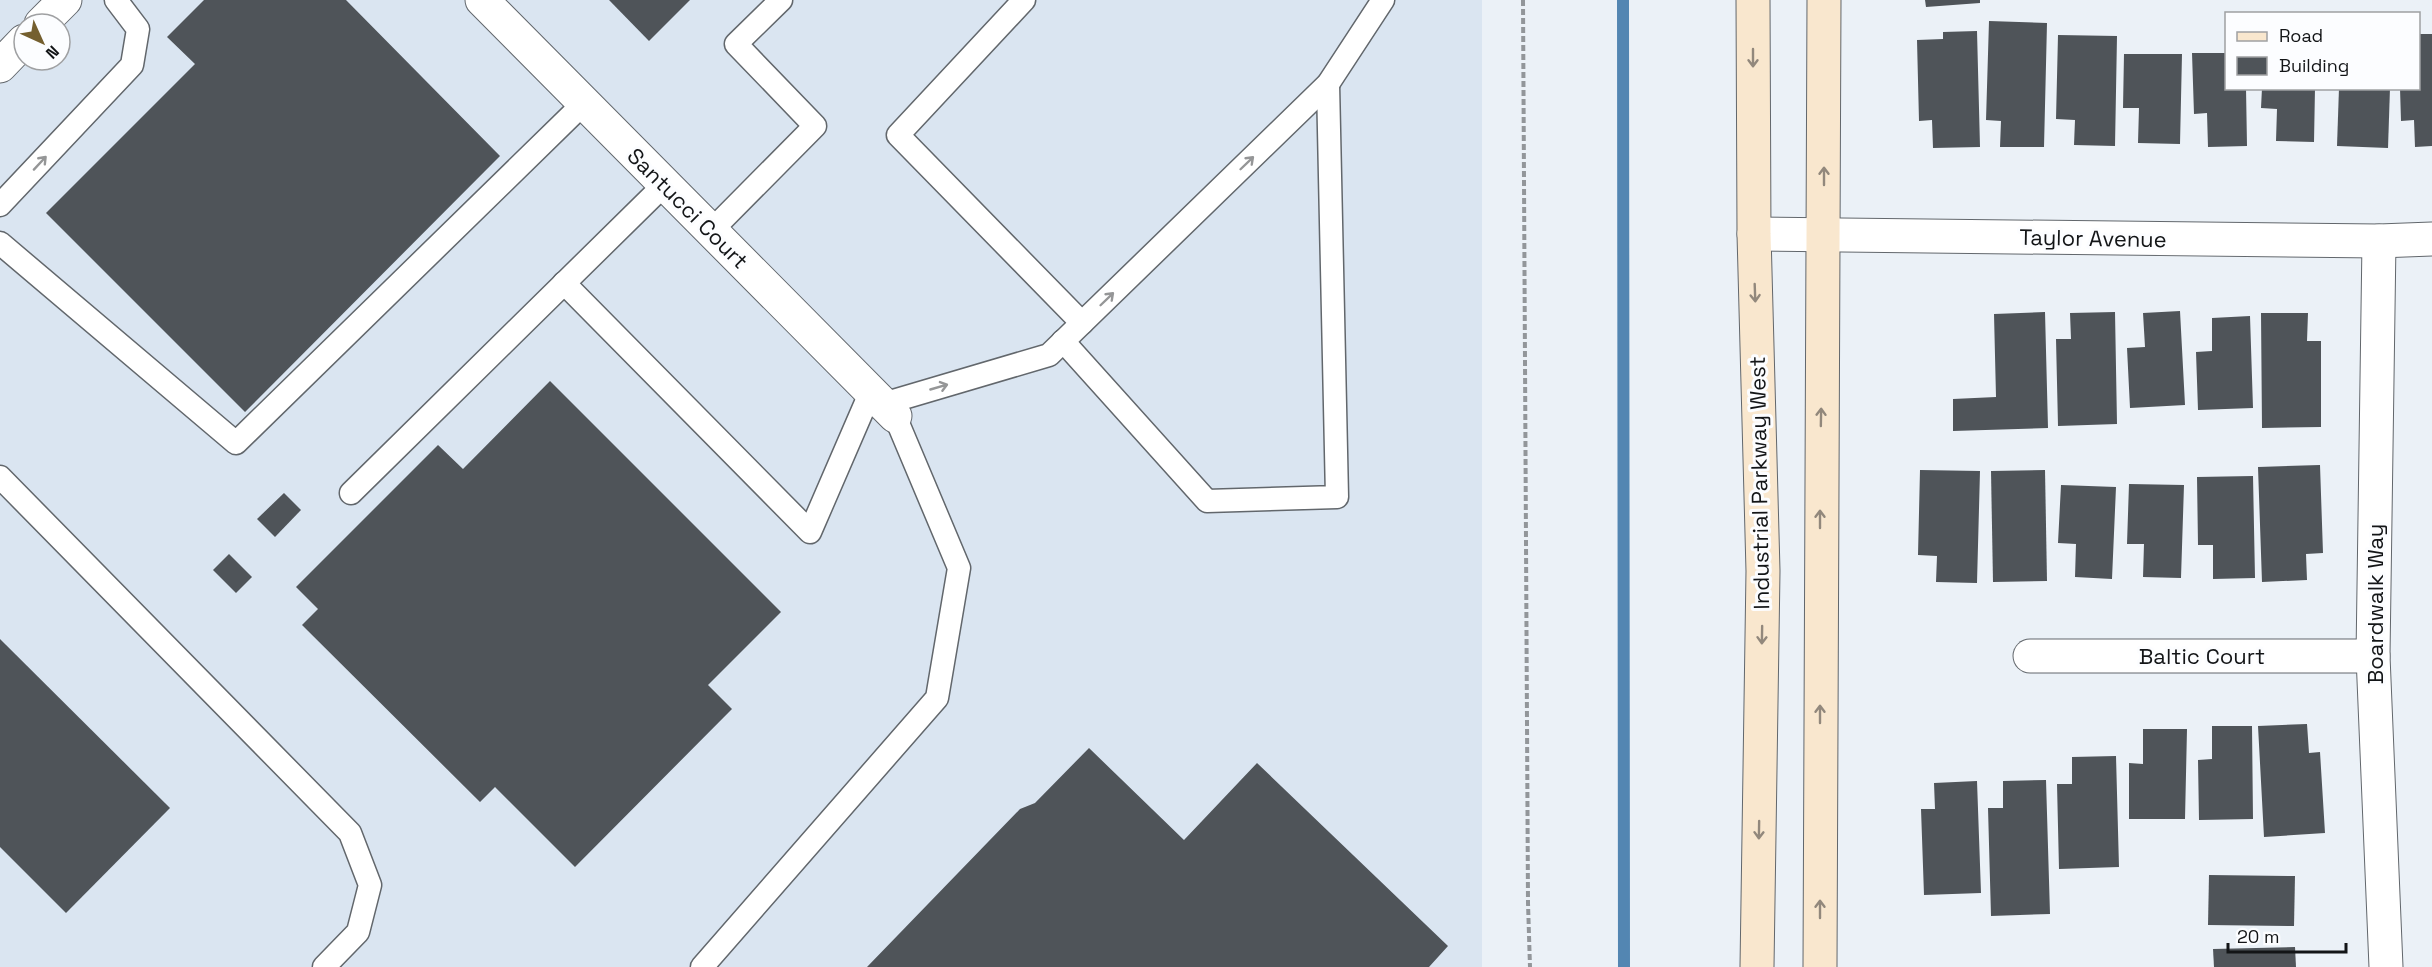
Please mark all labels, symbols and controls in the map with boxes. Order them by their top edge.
north arrow [12,12,72,72]
legend [2225,12,2420,90]
text: Road [2279,24,2323,47]
text: N [41,41,63,63]
one-way arrow [1747,48,1759,68]
text: Building [2279,54,2349,77]
street label: Santucci Court [622,142,754,274]
one-way arrow [33,155,47,170]
one-way arrow [1239,156,1254,170]
one-way arrow [1818,166,1830,186]
street label: Taylor Avenue [2019,223,2167,253]
one-way arrow [1750,282,1761,302]
one-way arrow [1099,292,1114,306]
street label: Industrial Parkway West [1743,356,1775,610]
one-way arrow [929,381,948,392]
one-way arrow [1816,407,1827,427]
one-way arrow [1814,509,1826,529]
street label: Boardwalk Way [2361,524,2389,684]
one-way arrow [1756,624,1768,644]
street label: Baltic Court [2139,642,2265,670]
one-way arrow [1814,704,1826,724]
one-way arrow [1753,819,1765,839]
one-way arrow [1814,899,1826,919]
scale bar [2228,916,2346,954]
text: 20 m [2237,925,2280,948]

